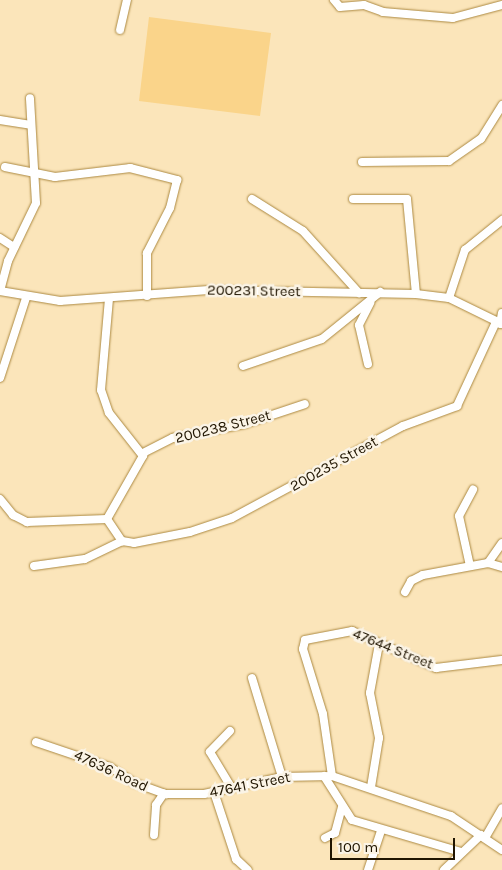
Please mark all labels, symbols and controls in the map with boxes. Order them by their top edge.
street label: 200231 Street [207,281,301,301]
street label: 200238 Street [173,406,273,448]
street label: 200235 Street [287,433,381,495]
street label: 47644 Street [350,625,436,673]
street label: 47636 Road [71,746,151,796]
street label: 47641 Street [208,768,292,802]
scale bar [332,828,457,860]
text: 100 m [338,838,378,856]

